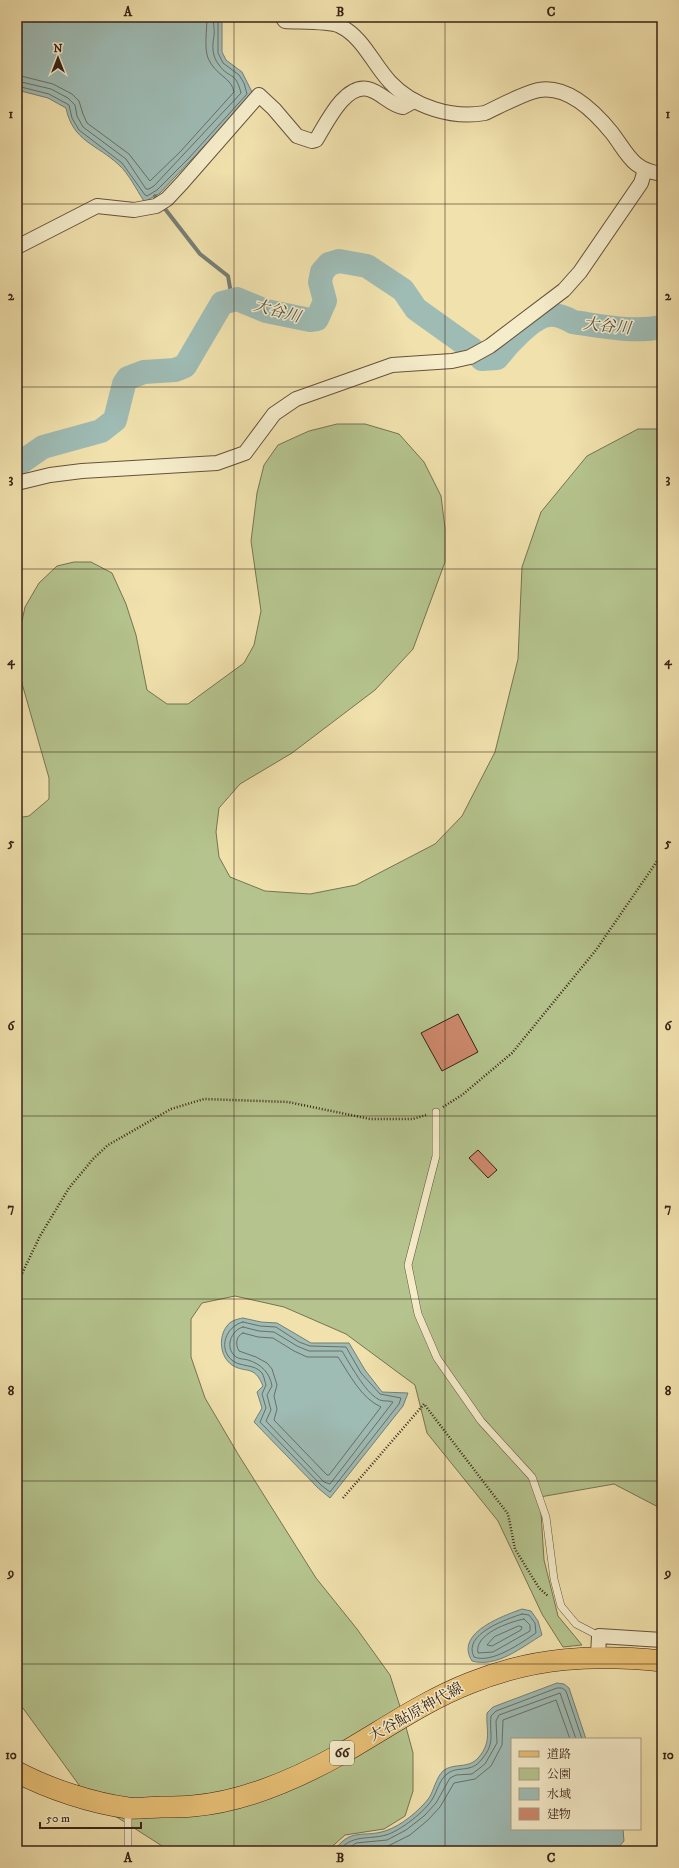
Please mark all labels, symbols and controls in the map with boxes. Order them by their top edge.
text: A [123,4,133,20]
text: B [336,4,344,20]
text: C [547,4,556,20]
north arrow [38,38,78,78]
text: N [53,42,63,56]
text: 1 [9,106,14,122]
text: 1 [666,106,671,122]
text: 2 [8,288,15,304]
text: 2 [665,288,672,304]
water label: 大谷川 [251,295,305,327]
water label: 大谷川 [582,314,634,339]
text: 3 [9,471,14,487]
text: 3 [666,471,671,487]
text: 4 [6,653,15,670]
text: 4 [663,653,672,670]
text: 5 [7,835,15,851]
text: 5 [664,835,672,851]
text: 6 [8,1018,16,1034]
text: 6 [665,1018,673,1034]
text: 7 [8,1200,15,1216]
text: 7 [665,1200,672,1216]
text: 8 [8,1383,15,1399]
text: 8 [665,1383,672,1399]
text: 9 [7,1565,14,1581]
text: 9 [664,1565,671,1581]
street label: 大谷鮎原神代線 [365,1678,467,1746]
legend [511,1738,641,1830]
road number: 66 [330,1741,354,1765]
text: 10 [5,1747,17,1763]
text: 道路 [547,1747,571,1762]
text: 10 [662,1747,674,1763]
text: 公園 [547,1767,571,1782]
text: 水域 [547,1787,571,1802]
scale bar [40,1804,141,1830]
text: 建物 [547,1807,571,1822]
text: 50 m [46,1811,70,1826]
text: A [123,1850,133,1866]
text: B [336,1850,344,1866]
text: C [547,1850,556,1866]

